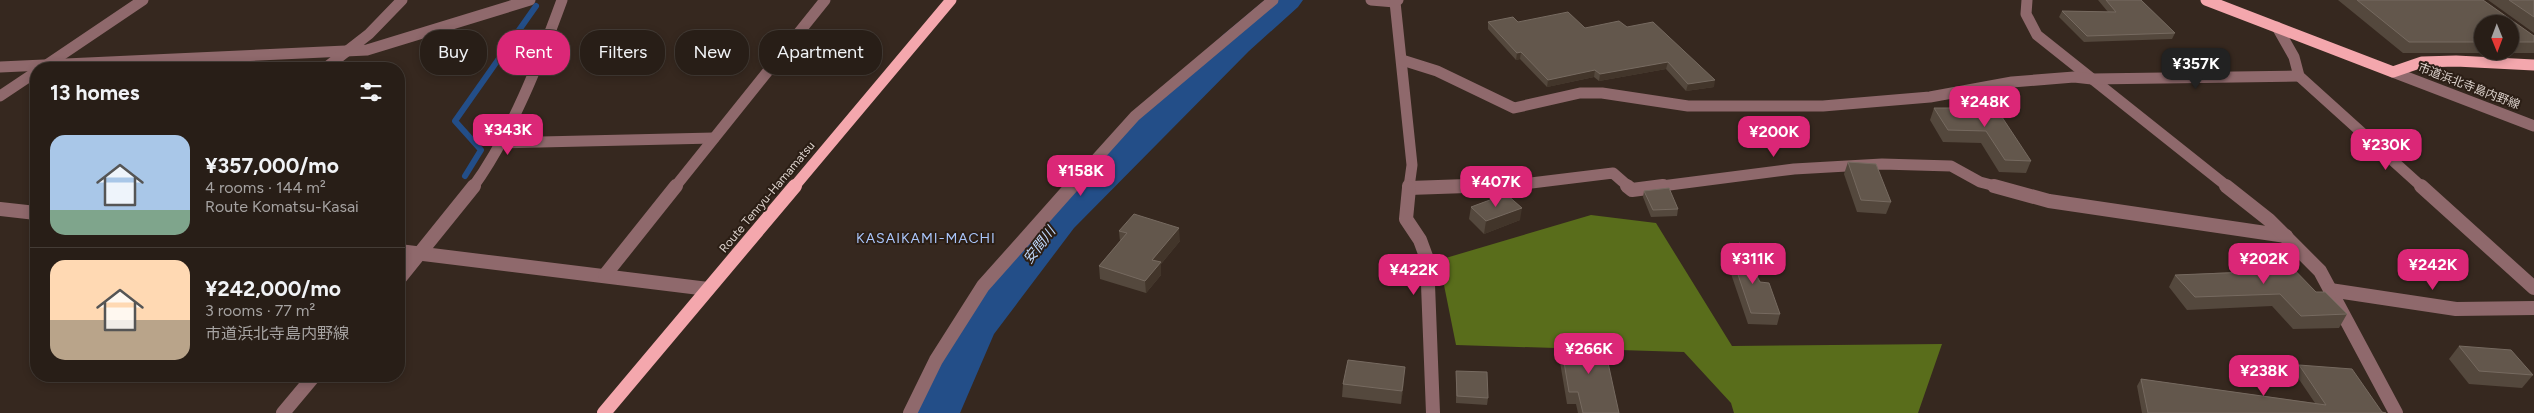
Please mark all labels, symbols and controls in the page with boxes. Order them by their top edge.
north arrow [2474,15,2519,60]
map controls [2474,15,2519,60]
chip: Buy [420,30,487,75]
chip: Rent [497,30,570,75]
chip: Filters [580,30,665,75]
chip: New [675,30,749,75]
chip: Apartment [759,30,882,75]
pin: ¥357K [2161,48,2231,90]
text: ¥357K [2172,54,2220,73]
street label: 市道浜北寺島内野線 [2416,60,2522,112]
icon: filters [357,78,385,106]
text: 13 homes [50,80,139,105]
pin: ¥248K [1950,86,2020,128]
text: ¥248K [1960,92,2010,111]
pin: ¥343K [473,114,543,156]
pin: ¥200K [1739,116,1809,158]
text: ¥343K [484,120,532,139]
text: ¥200K [1749,122,1799,141]
pin: ¥230K [2351,128,2421,171]
text: ¥230K [2362,135,2410,154]
street label: Route Tenryu-Hamamatsu [716,138,818,256]
text: ¥357,000/mo [205,153,339,178]
pin: ¥158K [1046,154,1116,197]
icon: home [90,155,150,215]
text: ¥158K [1058,161,1104,180]
pin: ¥407K [1461,166,1531,208]
text: ¥407K [1471,172,1521,191]
text: 4 rooms · 144 m² [205,178,326,197]
text: Route Komatsu-Kasai [205,197,359,216]
water label: 安間川 [1020,222,1060,267]
district label: KASAIKAMI-MACHI [856,230,996,247]
pin: ¥311K [1718,242,1788,285]
pin: ¥202K [2229,242,2299,285]
pin: ¥242K [2398,248,2468,291]
text: ¥311K [1732,249,1774,268]
text: ¥202K [2239,249,2289,268]
pin: ¥422K [1379,254,1449,296]
text: ¥242K [2409,255,2457,274]
text: ¥422K [1390,260,1438,279]
text: ¥242,000/mo [205,276,341,301]
icon: home [90,280,150,340]
text: 3 rooms · 77 m² [205,301,315,320]
text: 市道浜北寺島内野線 [205,324,349,343]
pin: ¥266K [1554,332,1624,375]
text: ¥266K [1565,339,1613,358]
pin: ¥238K [2229,354,2299,397]
text: ¥238K [2240,361,2288,380]

